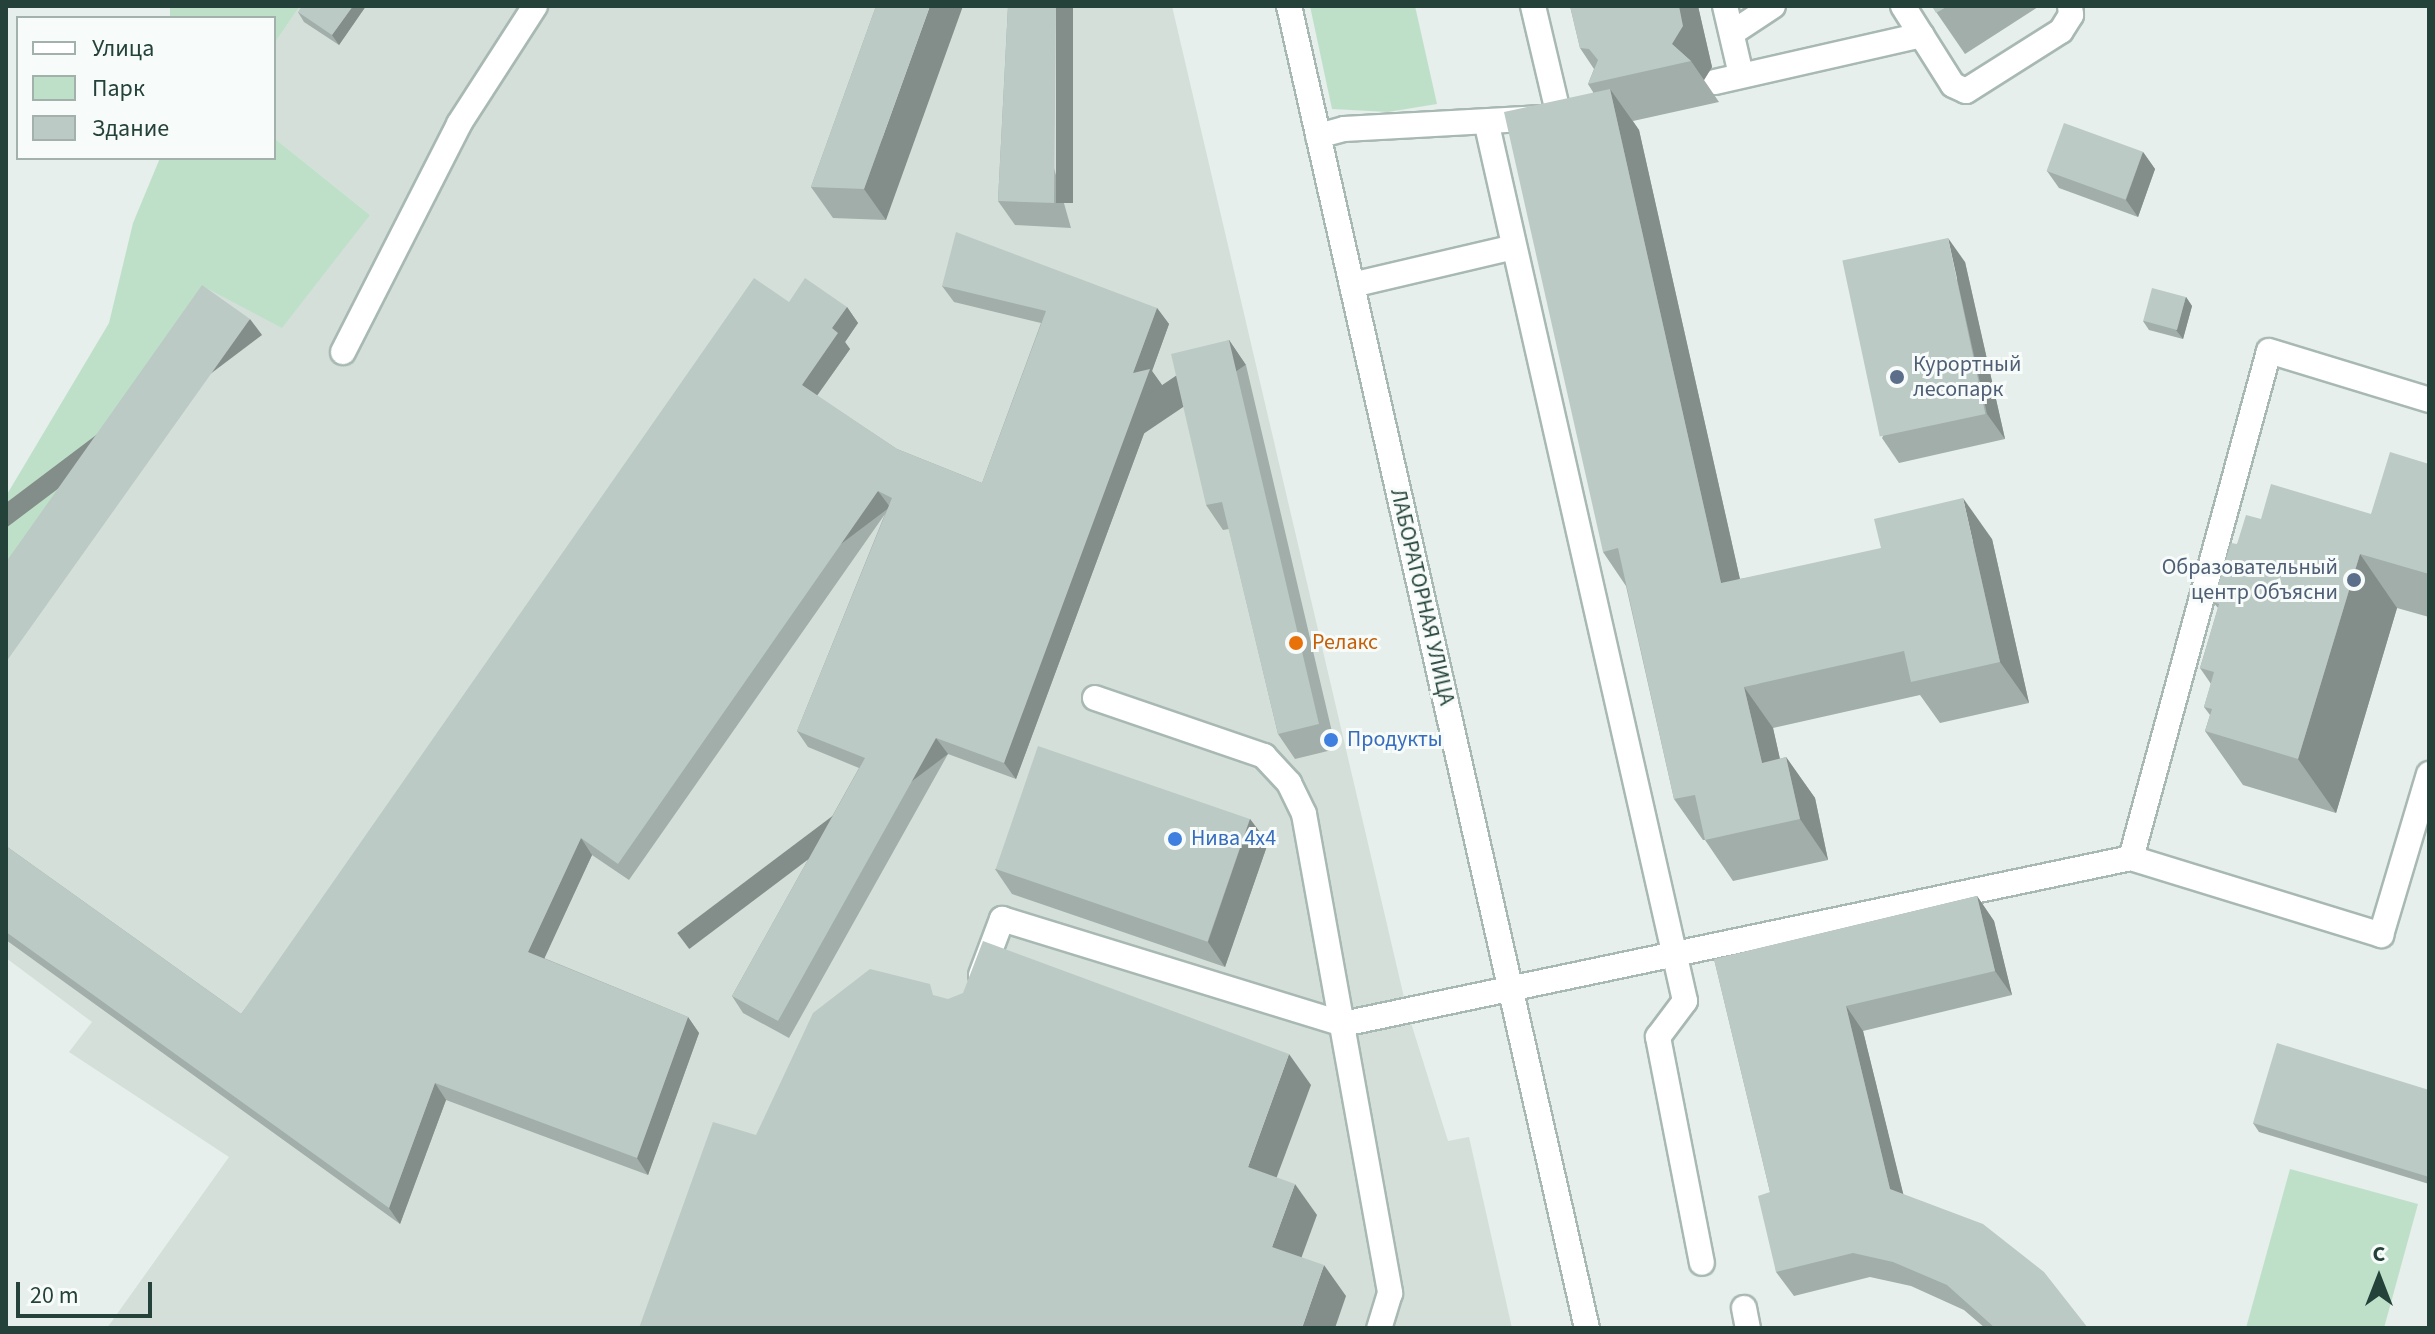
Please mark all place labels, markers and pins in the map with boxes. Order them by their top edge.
place label: Курортный лесопарк [1913,351,2021,402]
marker: Курортный лесопарк [1888,368,1906,386]
place label: Образовательный центр Объясни [2162,554,2338,606]
marker: Образовательный центр Объясни [2345,571,2363,589]
place label: Релакс [1312,630,1378,656]
marker: Релакс [1287,634,1305,652]
place label: Продукты [1347,727,1443,753]
marker: Продукты [1322,731,1340,749]
place label: Нива 4х4 [1191,826,1276,852]
marker: Нива 4х4 [1166,830,1184,848]

